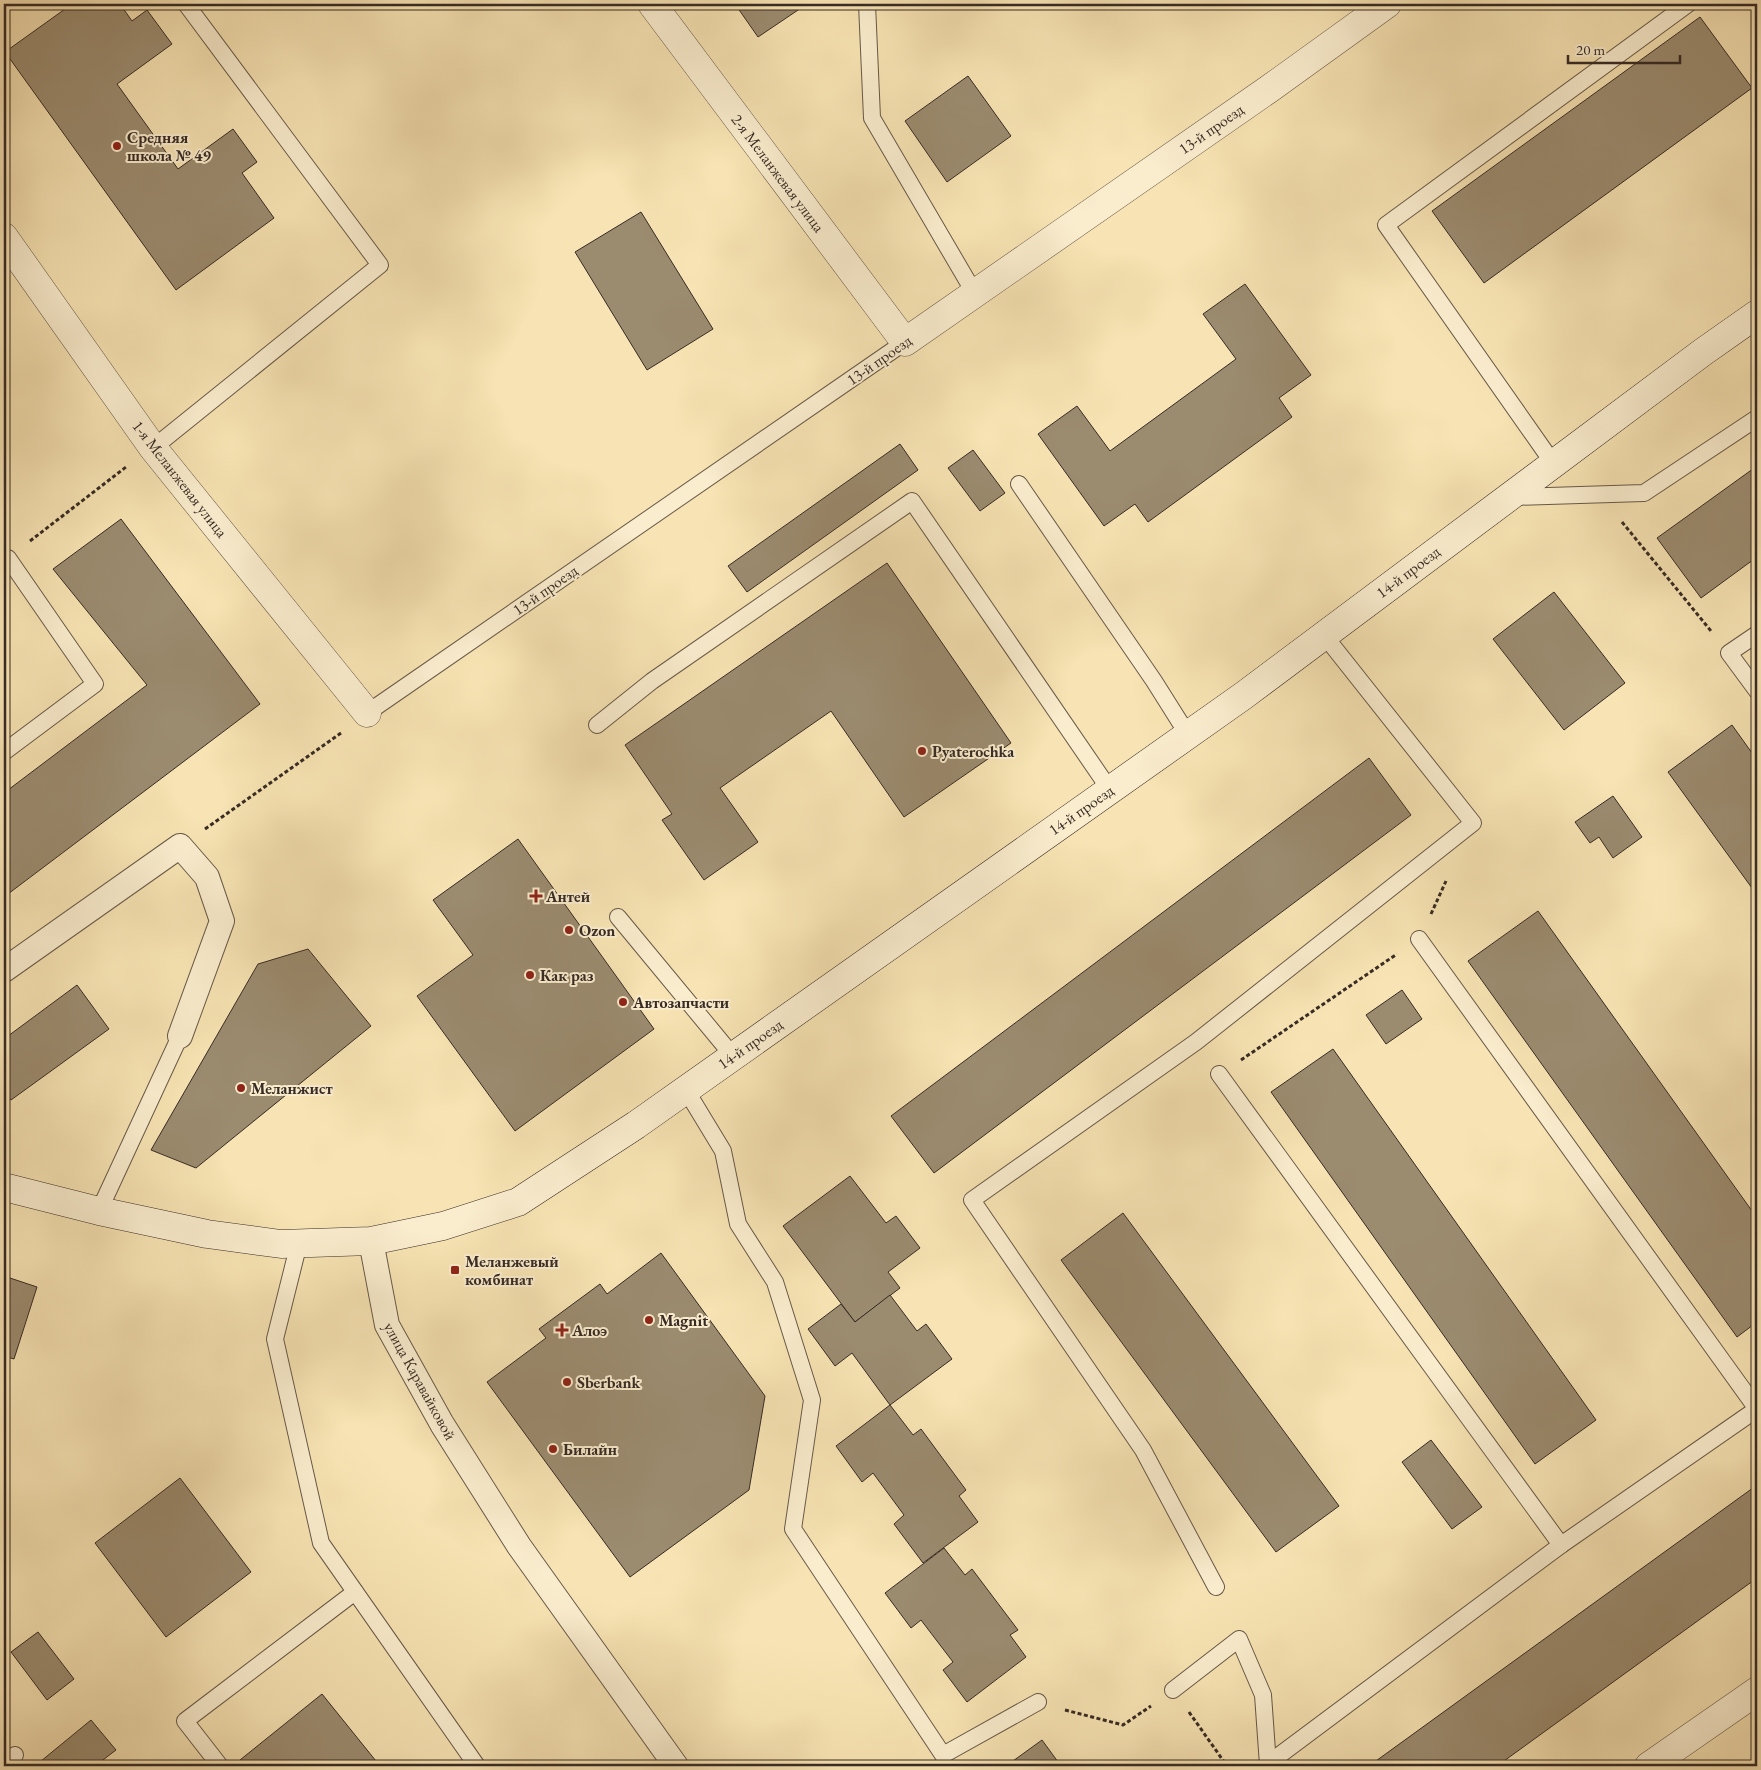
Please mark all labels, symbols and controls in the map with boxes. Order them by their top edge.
scale bar [1568,32,1681,64]
text: 20 m [1576,40,1605,59]
street label: 13-й проезд [1174,98,1248,159]
street label: 2-я Меланжевая улица [727,110,830,237]
place label: Средняя школа № 49 [127,127,211,166]
marker: Средняя школа № 49 [111,140,123,152]
street label: 13-й проезд [842,329,916,390]
street label: 1-я Меланжевая улица [128,416,233,542]
street label: 14-й проезд [1372,541,1445,603]
street label: 13-й проезд [508,559,582,620]
place label: Pyaterochka [932,741,1015,762]
marker: Pyaterochka [916,745,928,757]
street label: 14-й проезд [1044,779,1118,840]
place label: Антей [545,886,591,907]
marker: Антей [530,890,542,902]
place label: Ozon [579,920,615,941]
marker: Ozon [563,924,575,936]
place label: Как раз [540,965,594,986]
marker: Как раз [524,969,536,981]
place label: Автозапчасти [632,992,730,1013]
marker: Автозапчасти [617,996,629,1008]
street label: 14-й проезд [713,1013,787,1074]
place label: Меланжист [251,1078,334,1099]
marker: Меланжист [235,1082,247,1094]
place label: Меланжевый комбинат [465,1251,559,1290]
marker: Меланжевый комбинат [449,1264,461,1276]
place label: Magnit [659,1310,708,1331]
marker: Magnit [643,1314,655,1326]
street label: улица Каравайковой [379,1318,461,1444]
place label: Алоэ [571,1320,607,1341]
marker: Алоэ [556,1324,568,1336]
place label: Sberbank [577,1372,641,1393]
marker: Sberbank [561,1376,573,1388]
place label: Билайн [563,1439,617,1460]
marker: Билайн [547,1443,559,1455]

